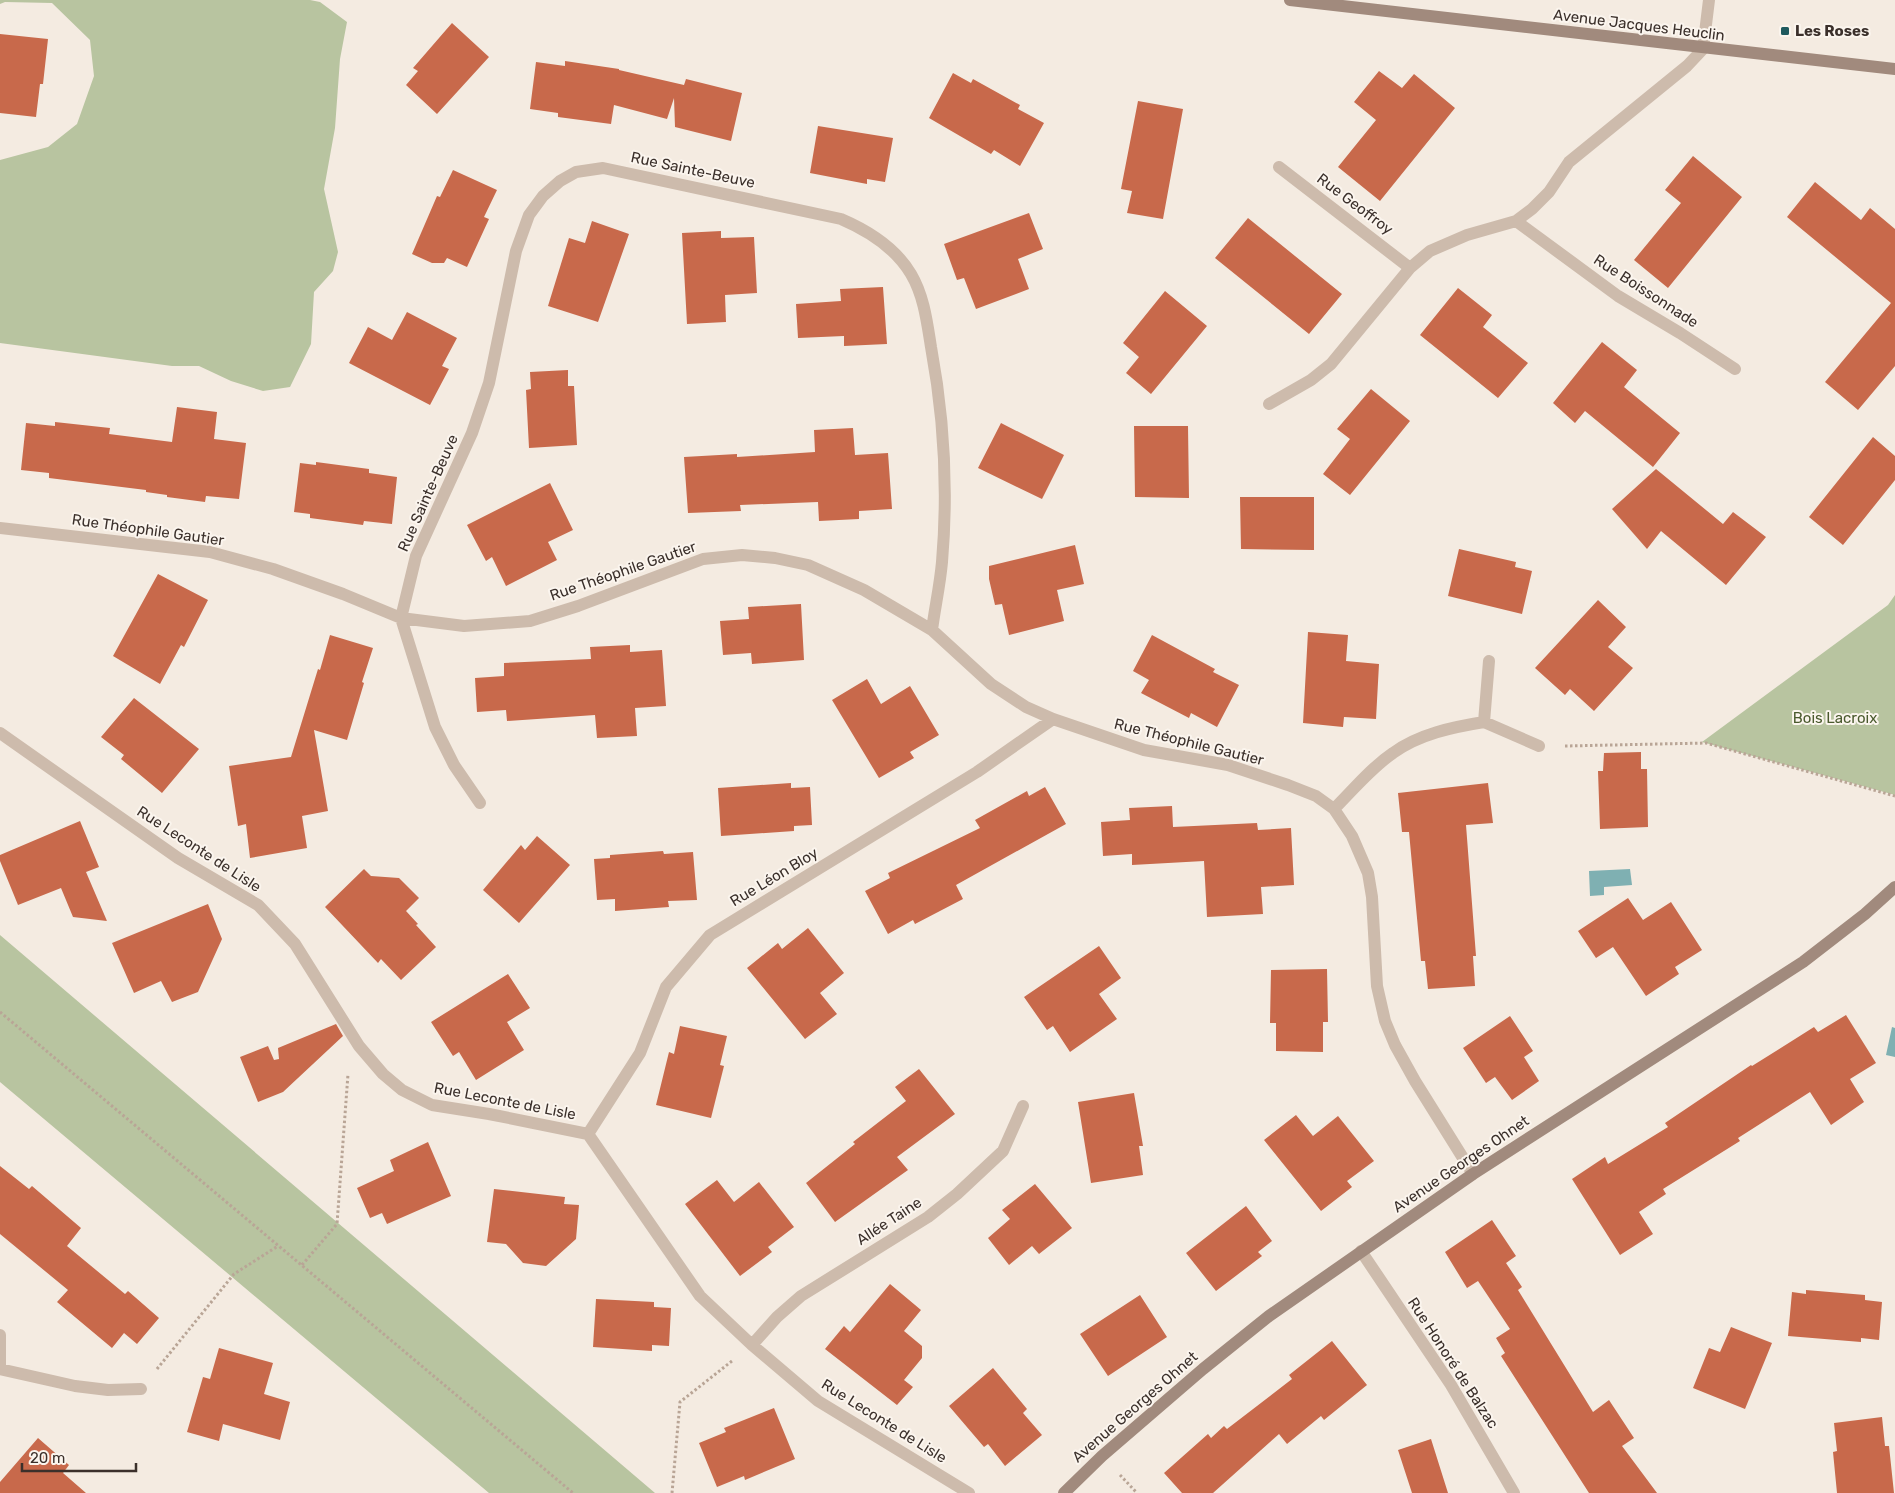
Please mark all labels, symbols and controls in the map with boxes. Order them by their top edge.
street label: Avenue Jacques Heuclin [1552,6,1726,44]
place label: Les Roses [1795,22,1869,40]
marker: Les Roses [1779,25,1791,37]
street label: Rue Sainte-Beuve [629,148,757,192]
street label: Rue Geoffroy [1313,170,1397,238]
street label: Rue Boissonnade [1590,251,1702,331]
street label: Rue Sainte-Beuve [394,432,462,554]
street label: Rue Théophile Gautier [71,510,226,550]
street label: Rue Théophile Gautier [547,537,699,605]
park label: Bois Lacroix [1793,709,1877,727]
street label: Rue Théophile Gautier [1112,715,1266,769]
street label: Rue Leconte de Lisle [134,802,264,896]
street label: Rue Léon Bloy [727,844,821,910]
street label: Rue Leconte de Lisle [433,1078,577,1124]
street label: Avenue Georges Ohnet [1390,1112,1533,1216]
street label: Allée Taine [853,1193,925,1249]
street label: Rue Honoré de Balzac [1404,1294,1502,1432]
street label: Avenue Georges Ohnet [1069,1348,1201,1466]
street label: Rue Leconte de Lisle [818,1375,950,1467]
scale bar [22,1440,136,1472]
text: 20 m [30,1449,65,1467]

